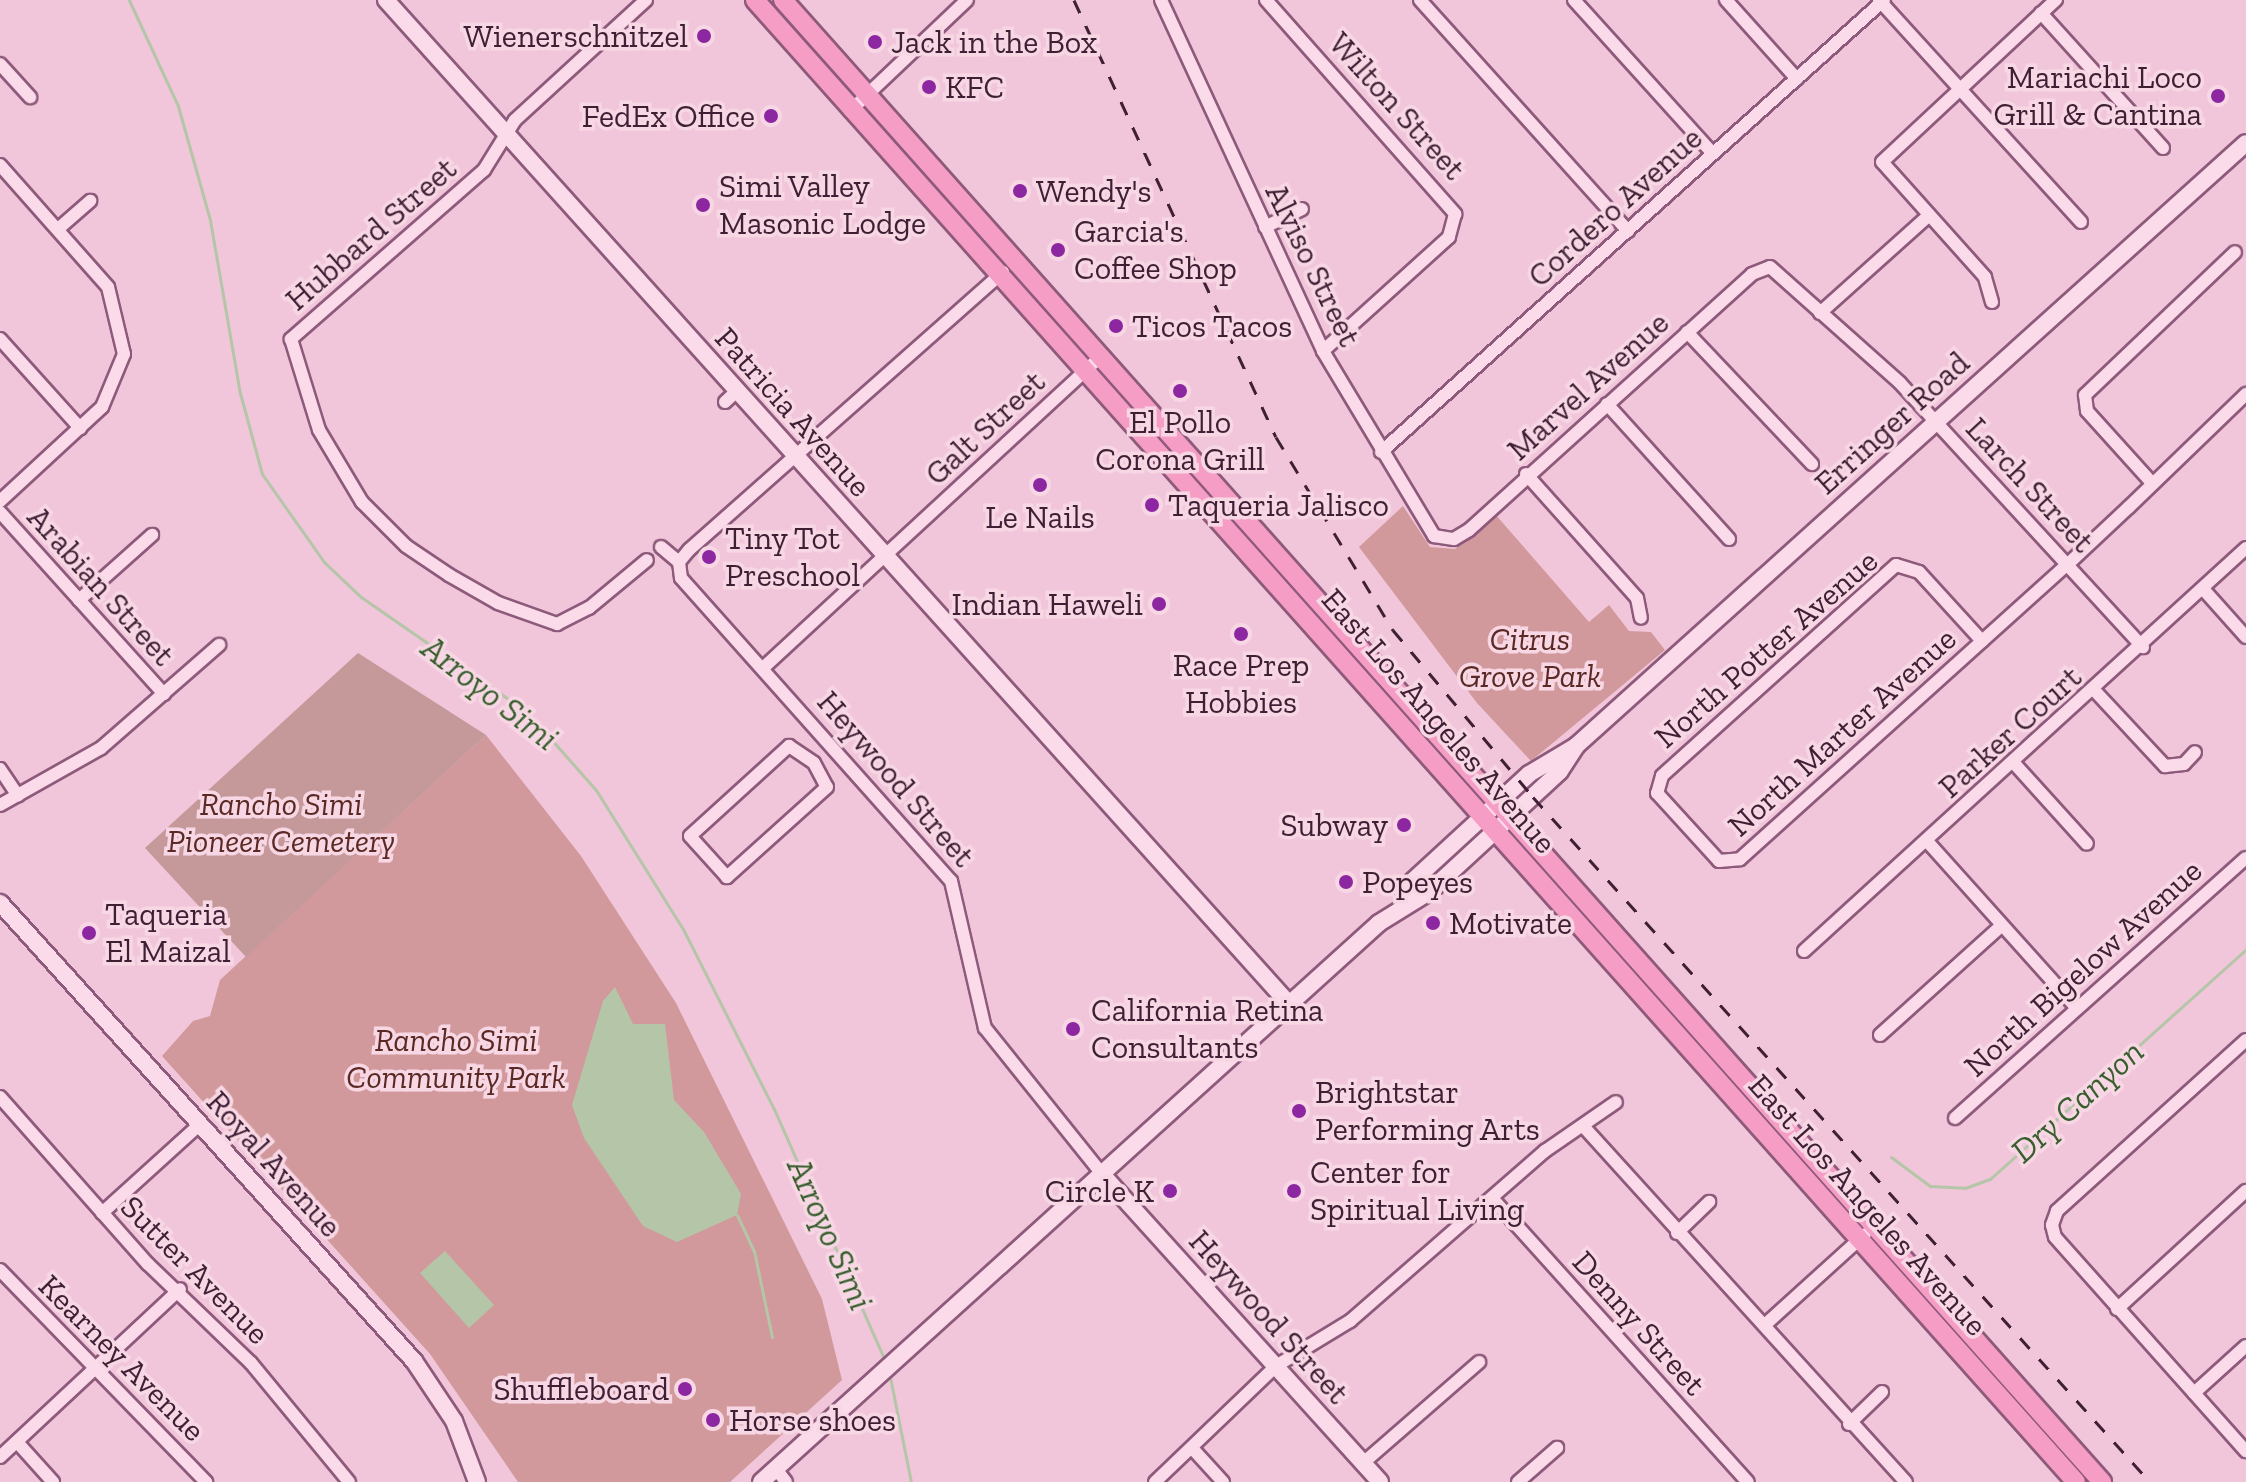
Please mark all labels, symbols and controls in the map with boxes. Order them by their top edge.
place label: Wienerschnitzel [464,17,688,55]
place label: Jack in the Box [891,23,1097,61]
street label: Wilton Street [1321,24,1473,188]
marker: Wienerschnitzel [695,27,713,45]
marker: Jack in the Box [866,33,884,51]
place label: Mariachi Loco Grill & Cantina [1993,59,2202,134]
place label: KFC [945,68,1004,106]
marker: KFC [920,78,938,96]
marker: Mariachi Loco Grill & Cantina [2209,87,2227,105]
place label: FedEx Office [582,97,755,135]
marker: FedEx Office [762,107,780,125]
street label: Cordero Avenue [1520,119,1710,295]
street label: Hubbard Street [278,149,464,319]
place label: Simi Valley Masonic Lodge [719,168,926,243]
place label: Wendy's [1036,172,1152,210]
street label: Alviso Street [1257,177,1369,353]
marker: Wendy's [1011,182,1029,200]
marker: Simi Valley Masonic Lodge [694,196,712,214]
place label: Garcia's Coffee Shop [1074,213,1237,288]
marker: Garcia's Coffee Shop [1049,241,1067,259]
street label: Marvel Avenue [1499,303,1677,469]
place label: Ticos Tacos [1132,307,1293,345]
marker: Ticos Tacos [1107,317,1125,335]
street label: Patricia Avenue [707,319,879,505]
street label: Erringer Road [1807,343,1977,503]
street label: Galt Street [917,363,1053,493]
marker: El Pollo Corona Grill [1171,382,1189,400]
place label: El Pollo Corona Grill [1095,404,1265,479]
street label: Larch Street [1958,410,2102,560]
marker: Le Nails [1031,476,1049,494]
place label: Taqueria Jalisco [1168,486,1389,524]
marker: Taqueria Jalisco [1143,496,1161,514]
street label: Arabian Street [19,498,183,674]
place label: Le Nails [985,498,1095,536]
place label: Tiny Tot Preschool [725,520,860,595]
street label: North Potter Avenue [1646,541,1886,757]
marker: Tiny Tot Preschool [700,548,718,566]
street label: East Los Angeles Avenue [1313,580,1565,862]
place label: Indian Haweli [951,585,1143,623]
marker: Indian Haweli [1150,595,1168,613]
street label: North Marter Avenue [1719,619,1965,845]
park label: Citrus Grove Park [1459,621,1601,696]
marker: Race Prep Hobbies [1232,625,1250,643]
water label: Arroyo Simi [414,627,566,759]
place label: Race Prep Hobbies [1173,647,1309,722]
street label: Parker Court [1931,658,2089,806]
street label: Heywood Street [809,683,983,875]
park label: Rancho Simi Pioneer Cemetery [167,786,395,861]
place label: Subway [1281,806,1388,844]
marker: Subway [1395,816,1413,834]
street label: North Bigelow Avenue [1956,851,2210,1085]
place label: Popeyes [1362,863,1473,901]
marker: Popeyes [1337,873,1355,891]
place label: Taqueria El Maizal [105,896,231,971]
place label: Motivate [1449,904,1572,942]
marker: Motivate [1424,914,1442,932]
marker: Taqueria El Maizal [80,924,98,942]
place label: California Retina Consultants [1091,992,1323,1067]
marker: California Retina Consultants [1062,1018,1084,1040]
park label: Rancho Simi Community Park [346,1022,566,1097]
water label: Dry Canyon [2002,1031,2152,1171]
street label: East Los Angeles Avenue [1740,1066,1996,1344]
place label: Brightstar Performing Arts [1315,1074,1541,1149]
street label: Royal Avenue [198,1083,350,1245]
marker: Brightstar Performing Arts [1290,1102,1308,1120]
water label: Arroyo Simi [778,1152,882,1316]
place label: Center for Spiritual Living [1310,1154,1524,1229]
place label: Circle K [1045,1172,1154,1210]
marker: Circle K [1161,1182,1179,1200]
marker: Center for Spiritual Living [1285,1182,1303,1200]
street label: Sutter Avenue [112,1187,278,1353]
street label: Heywood Street [1181,1222,1357,1412]
street label: Denny Street [1564,1243,1714,1403]
street label: Kearney Avenue [30,1266,214,1450]
place label: Shuffleboard [493,1370,669,1408]
marker: Shuffleboard [676,1380,694,1398]
place label: Horse shoes [729,1401,896,1439]
marker: Horse shoes [704,1411,722,1429]

